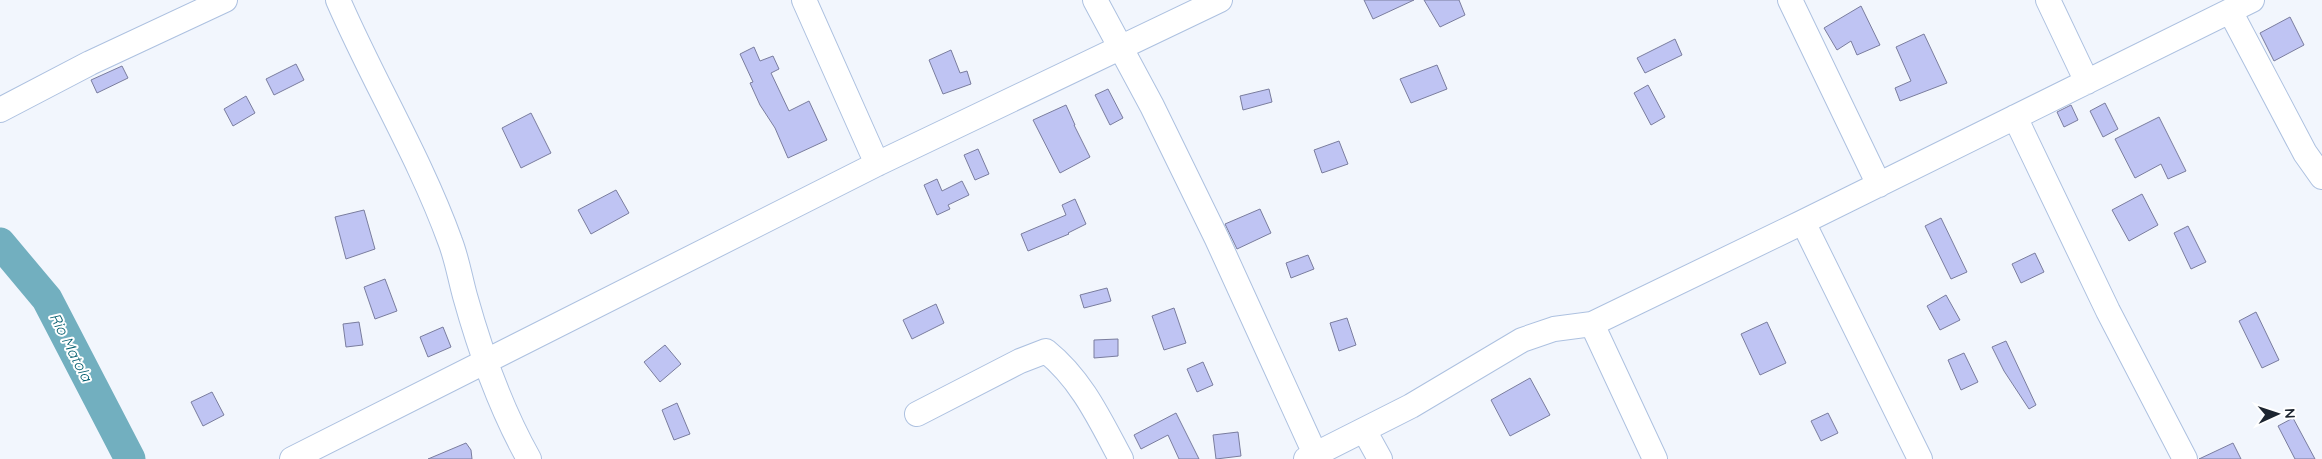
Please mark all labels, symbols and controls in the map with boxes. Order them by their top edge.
water label: Rio Matola [46,309,97,385]
north arrow [2252,389,2302,439]
text: N [2281,408,2299,419]

